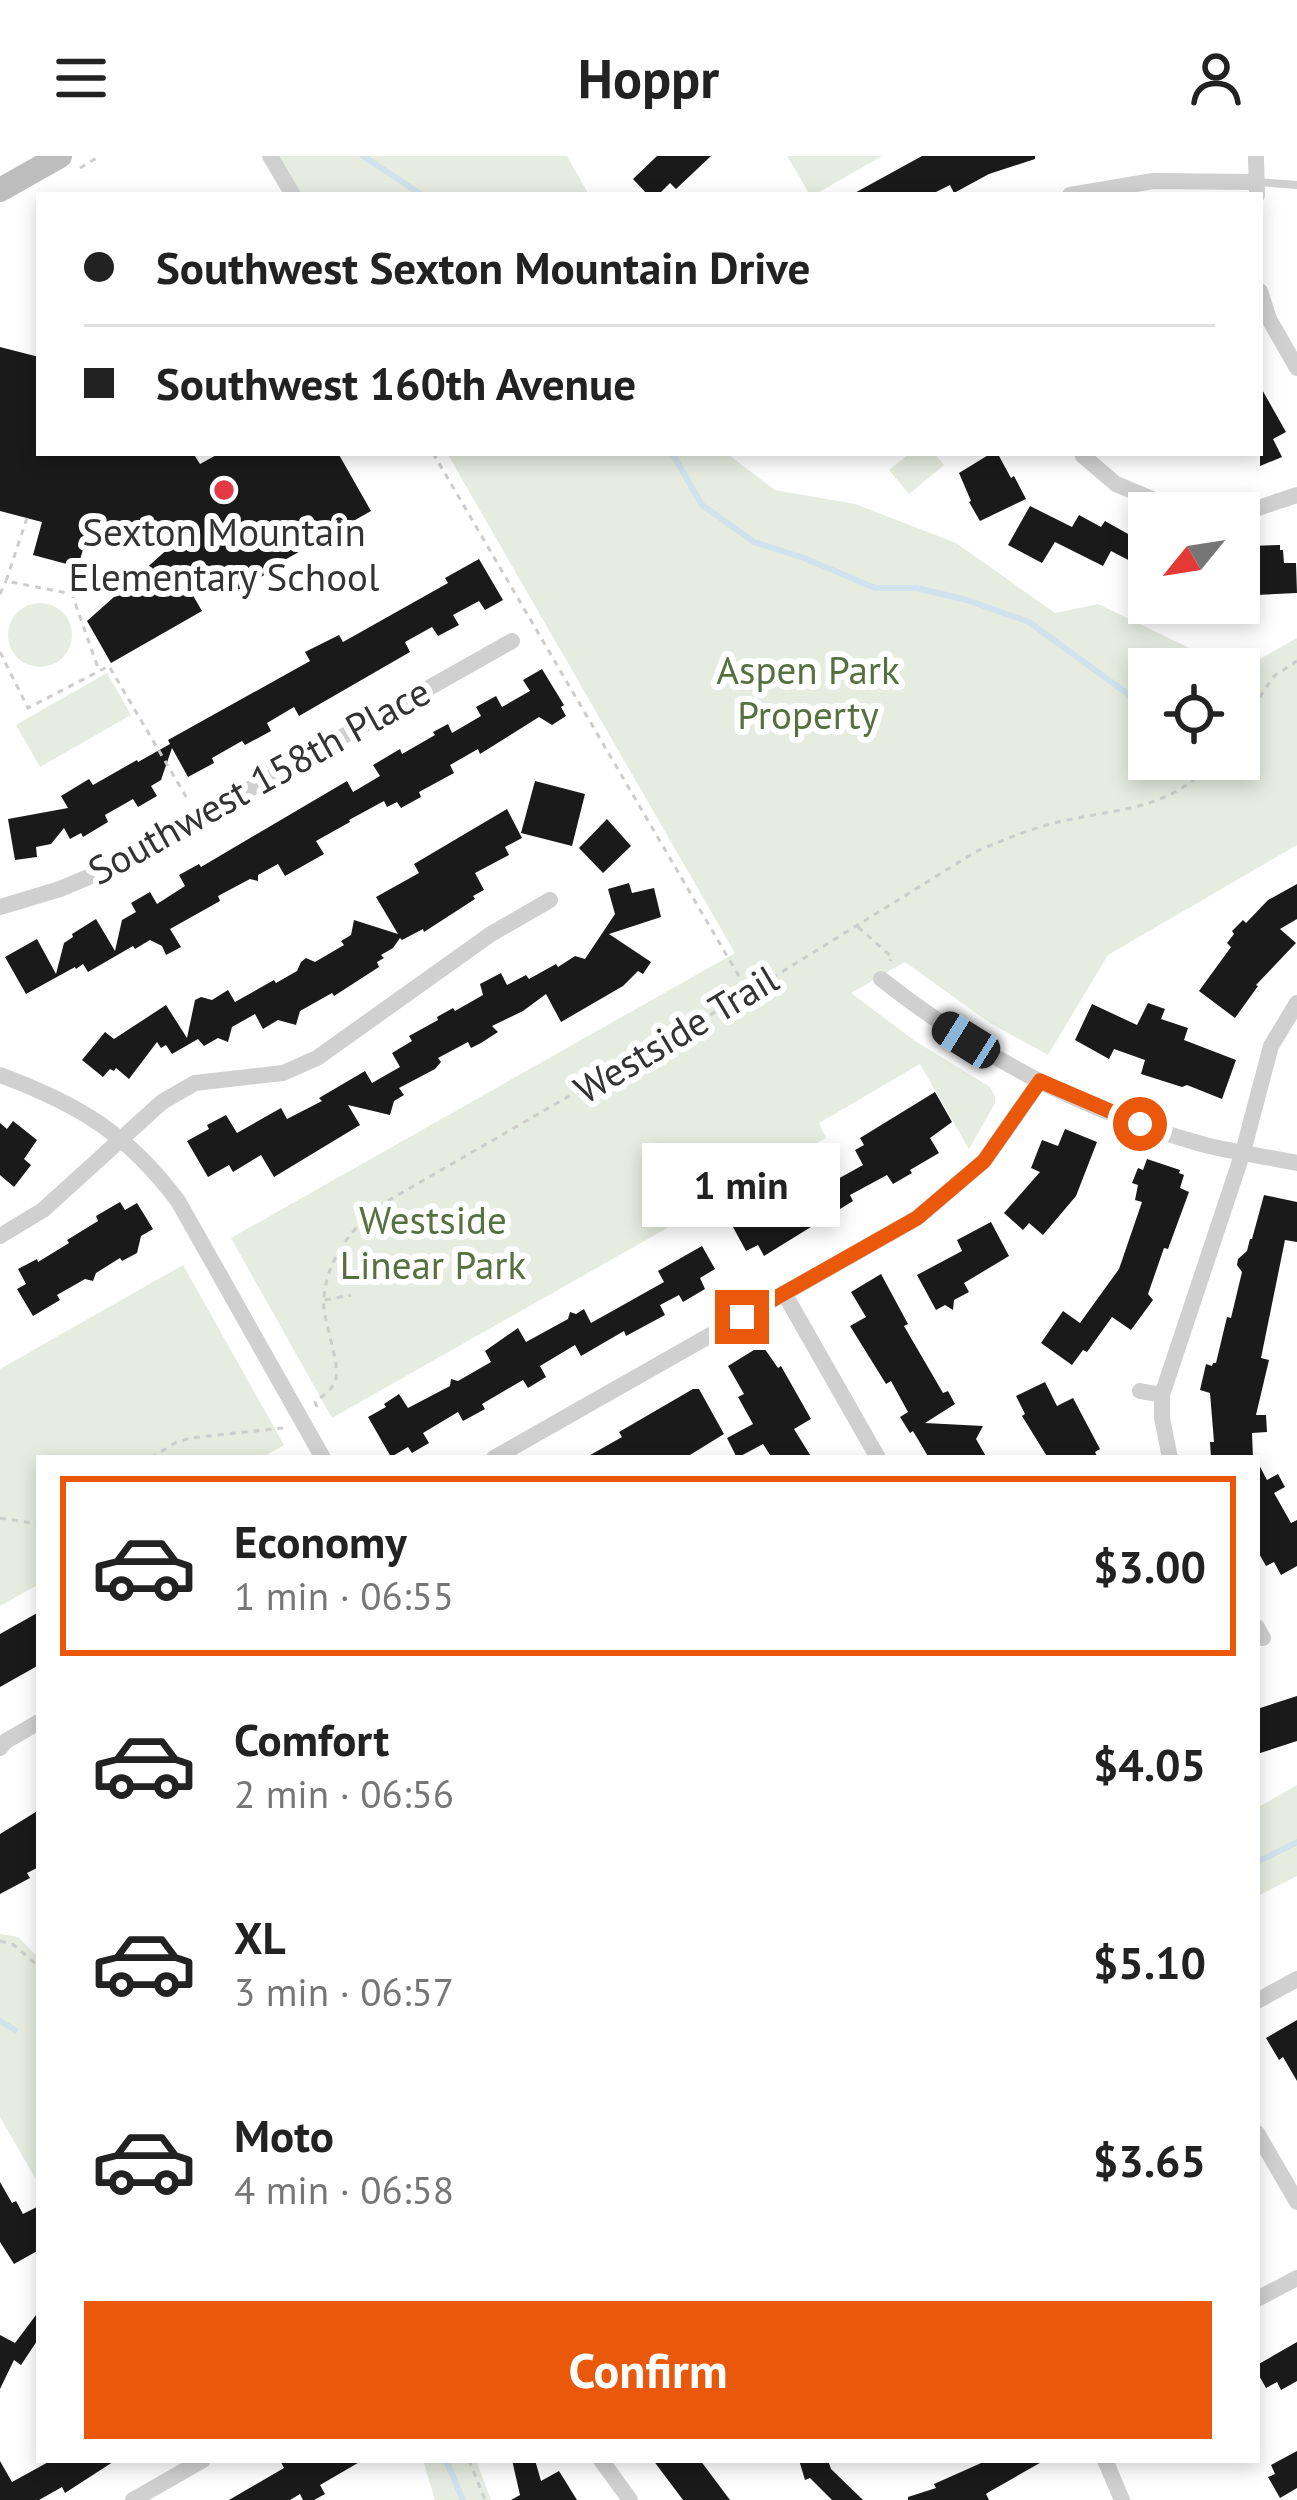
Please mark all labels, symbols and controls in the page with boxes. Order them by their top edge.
text: Hoppr [578,43,719,113]
icon: menu [48,45,114,111]
icon: person [1183,45,1249,111]
text: Southwest Sexton Mountain Drive [156,238,810,296]
text: Southwest 160th Avenue [156,354,636,412]
marker: Sexton Mountain Elementary School [211,477,237,503]
north arrow [1128,492,1260,624]
map controls [1128,492,1260,780]
place label: Sexton Mountain Elementary School [69,506,380,602]
park label: Aspen Park Property [716,644,900,740]
button: locate [1128,648,1260,780]
street label: Southwest 158th Place [79,665,439,896]
street label: Westside Trail [564,952,788,1114]
car [926,1006,1006,1074]
route start [1113,1097,1167,1151]
callout: 1 min [643,1143,841,1227]
text: 1 min [693,1159,789,1210]
park label: Westside Linear Park [340,1194,527,1290]
route end [715,1290,769,1344]
icon: car [90,1512,198,1620]
text: Economy [234,1512,407,1570]
text: $3.00 [1093,1537,1206,1595]
text: 1 min · 06:55 [234,1570,454,1621]
icon: car [90,1710,198,1818]
text: Comfort [234,1710,389,1768]
text: $4.05 [1093,1735,1206,1793]
text: 2 min · 06:56 [234,1768,454,1819]
icon: car [90,1908,198,2016]
text: XL [234,1908,286,1966]
text: $5.10 [1093,1933,1206,1991]
text: 3 min · 06:57 [234,1966,454,2017]
icon: car [90,2106,198,2214]
text: Moto [234,2106,334,2164]
text: $3.65 [1093,2131,1206,2189]
text: 4 min · 06:58 [234,2164,454,2215]
button: Confirm [84,2301,1212,2439]

